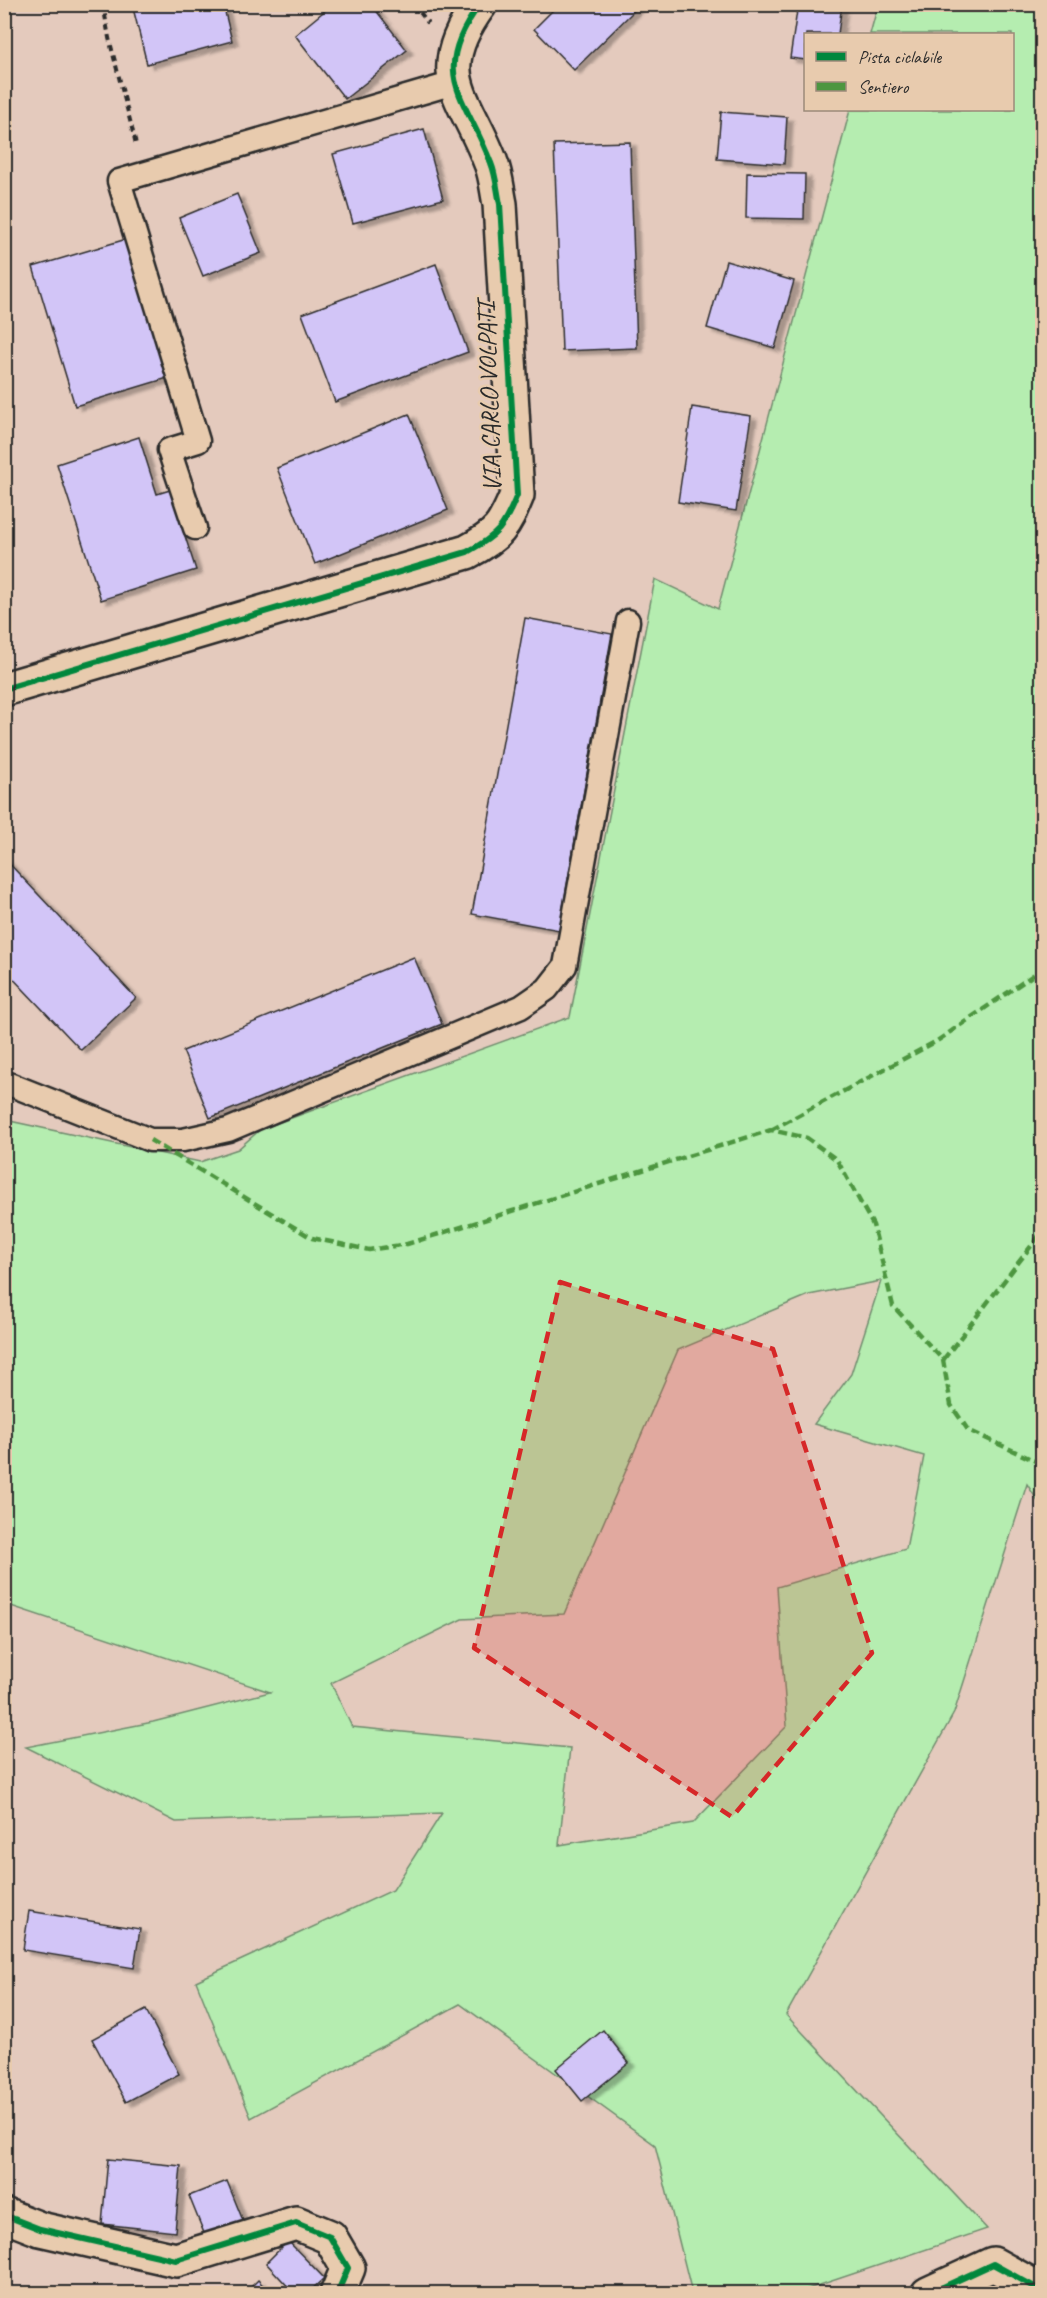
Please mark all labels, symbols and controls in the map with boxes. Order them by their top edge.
legend [804,33,1014,111]
text: Pista ciclabile [858,46,942,68]
text: Sentiero [858,76,910,98]
street label: VIA CARLO VOLPATI [469,296,509,493]

